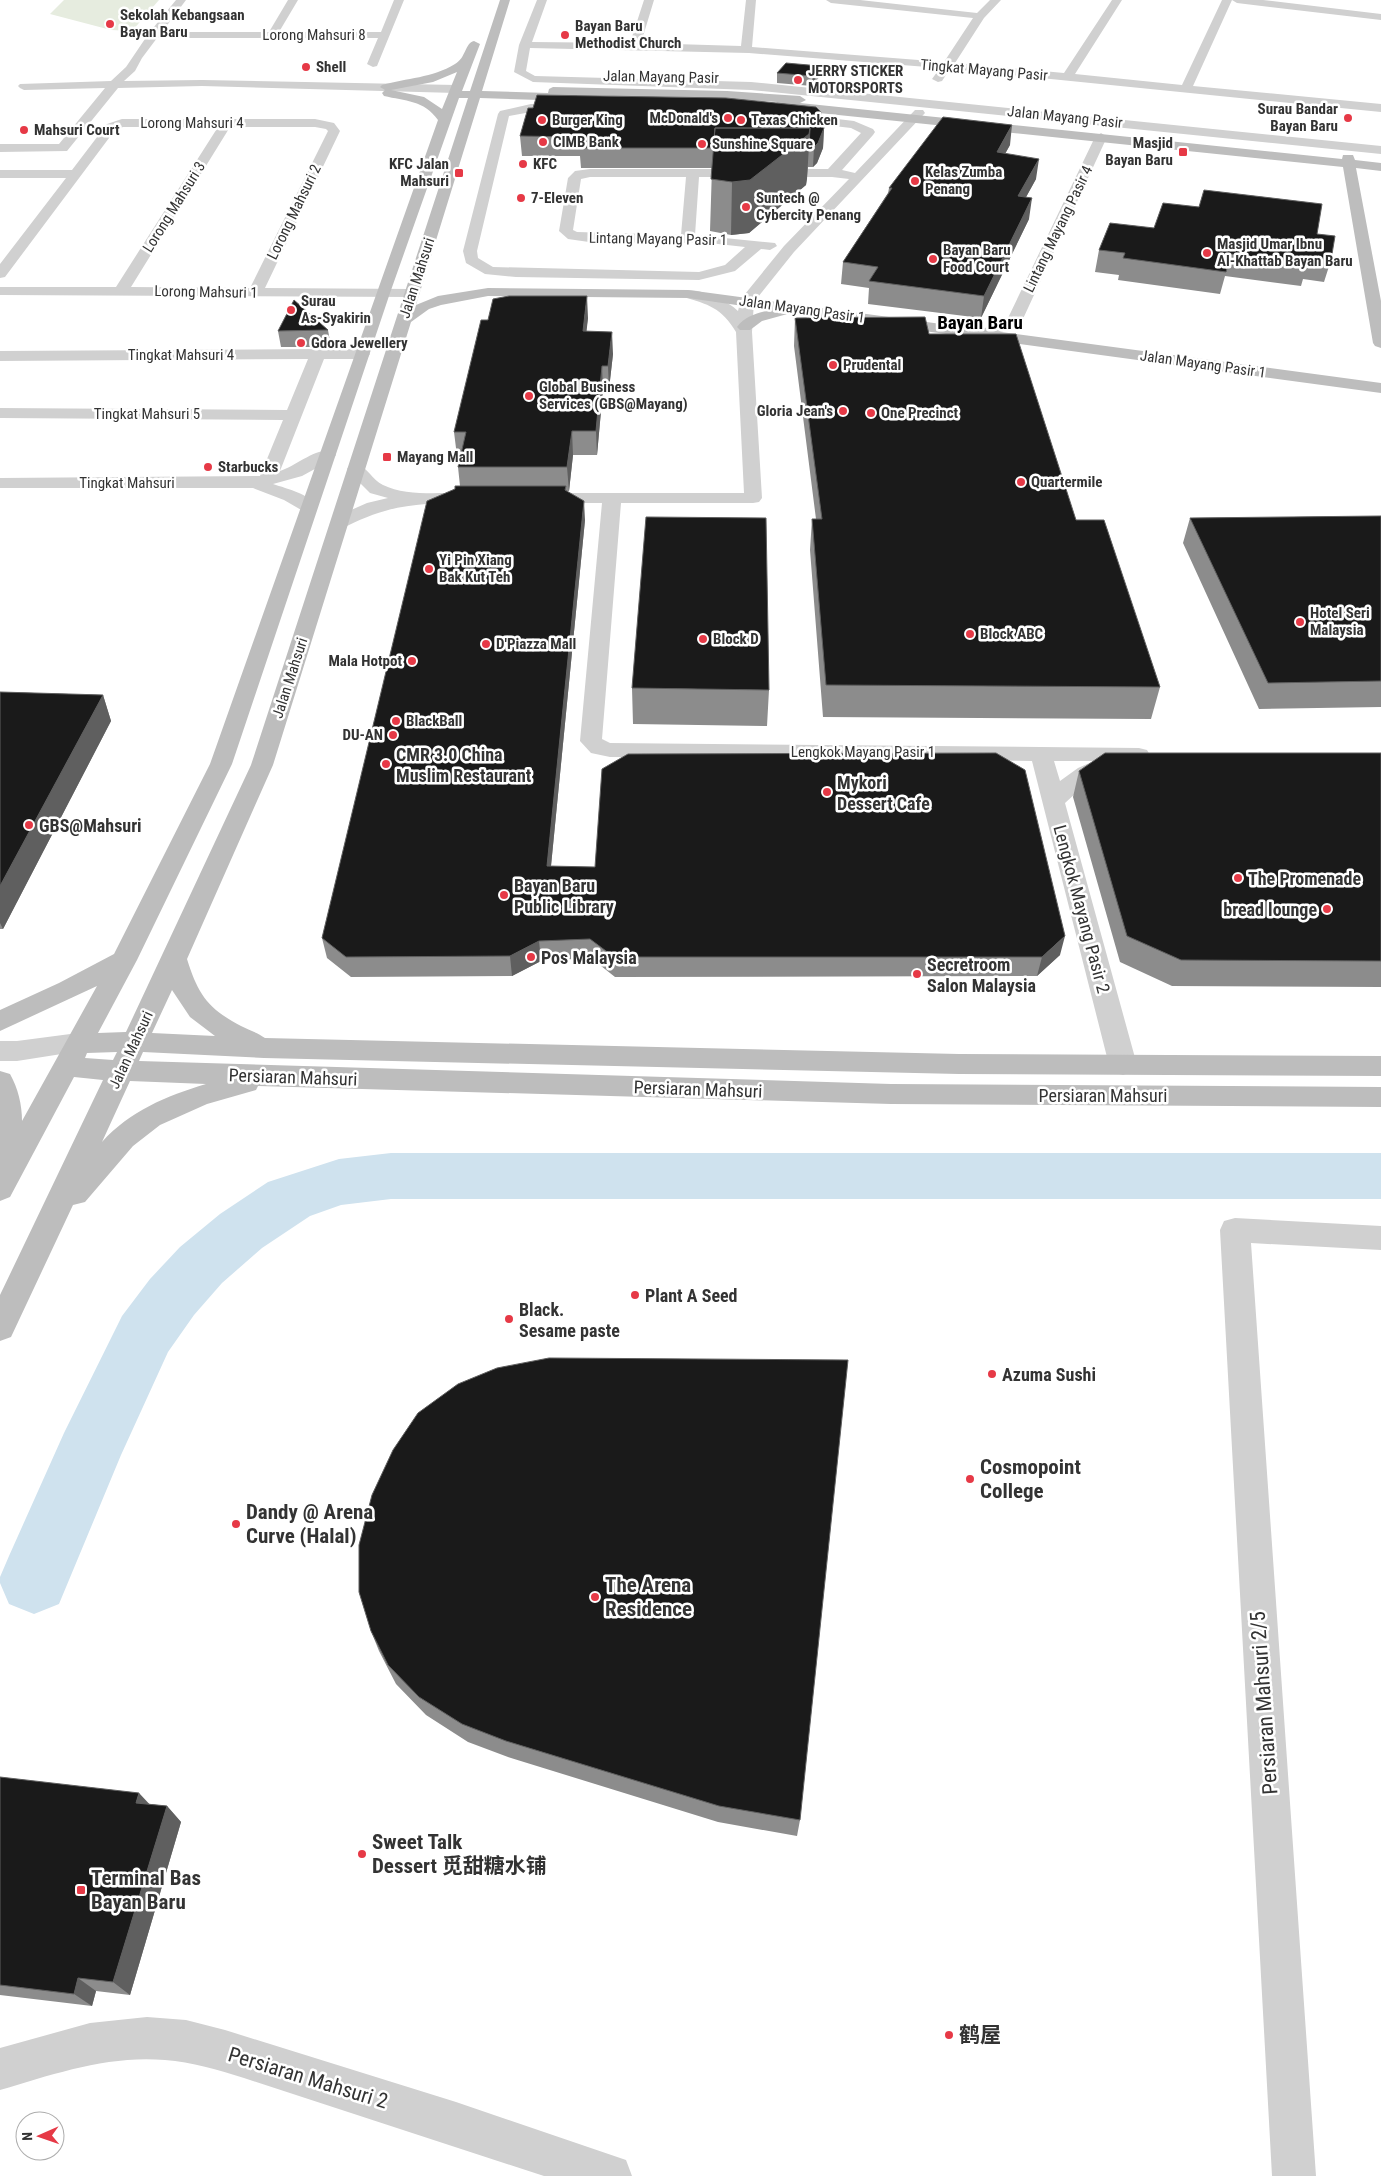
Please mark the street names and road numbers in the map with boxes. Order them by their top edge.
street label: Lorong Mahsuri 8 [262,26,366,44]
street label: Tingkat Mayang Pasir [920,55,1049,85]
street label: Jalan Mayang Pasir [603,67,720,87]
street label: Jalan Mayang Pasir [1006,102,1124,132]
street label: Lorong Mahsuri 4 [140,114,244,132]
street label: Lorong Mahsuri 3 [139,158,209,256]
street label: Lorong Mahsuri 2 [263,162,325,262]
street label: Lintang Mayang Pasir 4 [1020,163,1096,295]
street label: Lintang Mayang Pasir 1 [589,229,727,249]
street label: Jalan Mahsuri [396,235,438,321]
street label: Lorong Mahsuri 1 [154,282,258,302]
street label: Jalan Mayang Pasir 1 [738,291,866,327]
street label: Tingkat Mahsuri 4 [128,346,234,364]
street label: Jalan Mayang Pasir 1 [1139,346,1267,382]
street label: Tingkat Mahsuri 5 [94,405,200,423]
street label: Tingkat Mahsuri [79,474,175,492]
street label: Jalan Mahsuri [269,635,311,721]
street label: Lengkok Mayang Pasir 1 [791,743,935,761]
street label: Lengkok Mayang Pasir 2 [1049,823,1115,995]
street label: Jalan Mahsuri [105,1008,157,1092]
street label: Persiaran Mahsuri [228,1064,358,1090]
street label: Persiaran Mahsuri [633,1076,763,1102]
street label: Persiaran Mahsuri [1039,1085,1167,1106]
street label: Persiaran Mahsuri 2/5 [1246,1611,1282,1795]
street label: Persiaran Mahsuri 2 [225,2042,391,2114]

